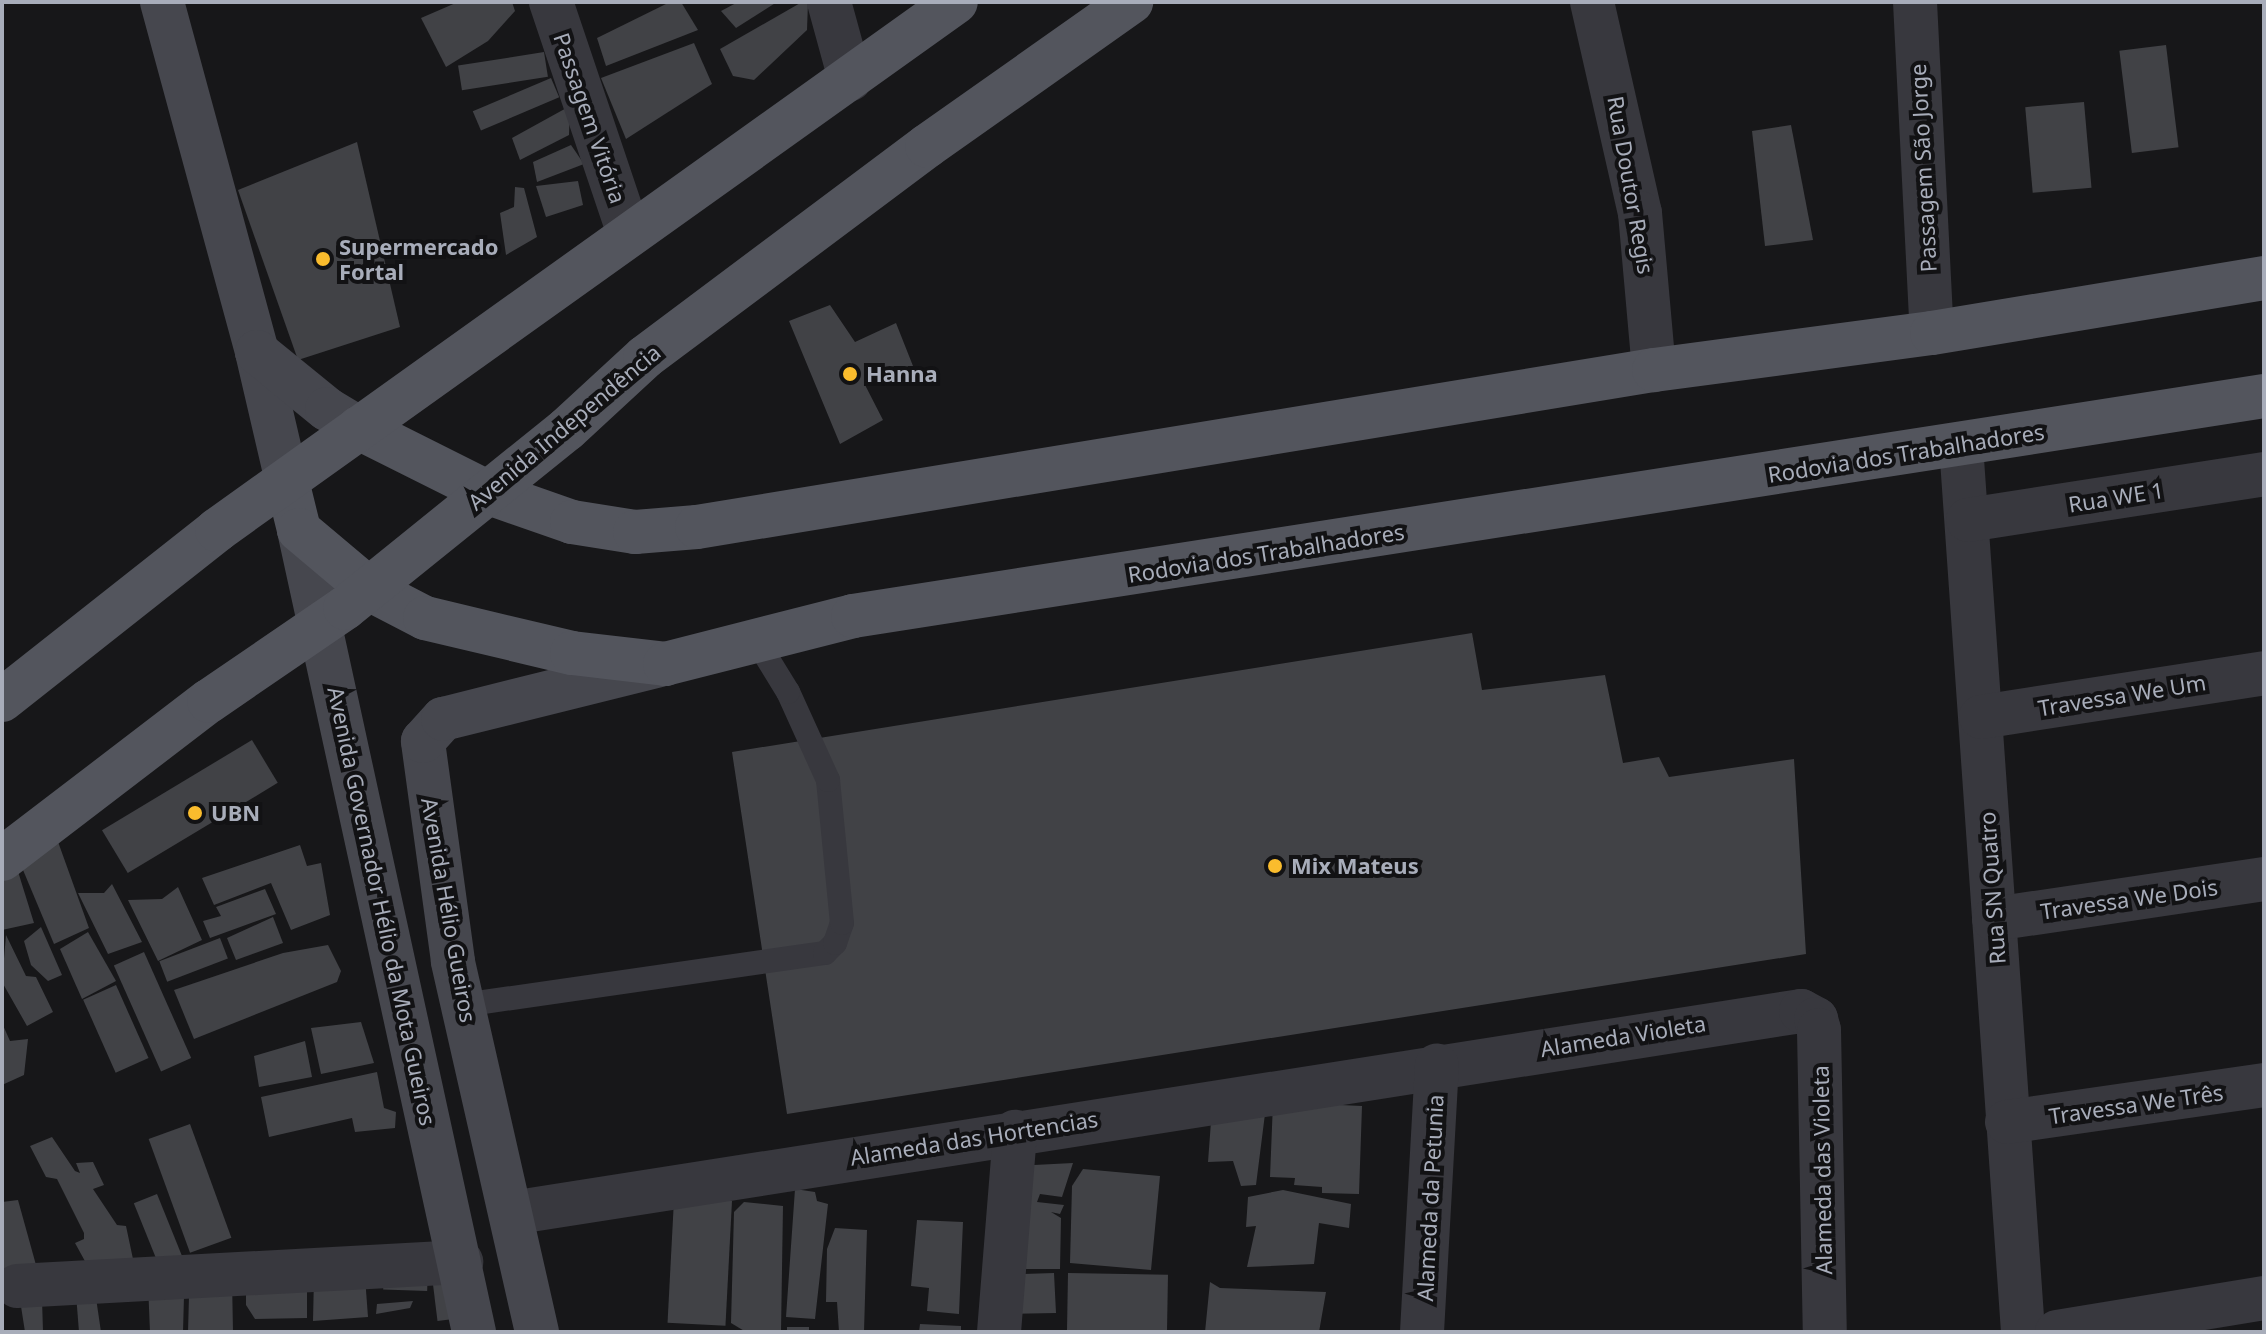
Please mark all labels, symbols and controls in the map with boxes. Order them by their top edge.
street label: Passagem Vitória [548,29,632,207]
street label: Passagem São Jorge [1904,63,1942,273]
street label: Rua Doutor Regis [1602,94,1660,276]
place label: Supermercado Fortal [339,233,498,284]
marker: Supermercado Fortal [314,250,332,268]
street label: Avenida Independência [462,339,666,515]
place label: Hanna [866,361,938,387]
marker: Hanna [841,365,859,383]
street label: Rodovia dos Trabalhadores [1766,418,2046,488]
street label: Rua WE 1 [2066,476,2166,518]
street label: Rodovia dos Trabalhadores [1126,518,1406,588]
street label: Travessa We Um [2036,669,2208,721]
street label: Avenida Governador Hélio da Mota Gueiros [323,684,441,1128]
street label: Avenida Hélio Gueiros [416,796,482,1024]
place label: UBN [211,800,260,826]
marker: UBN [186,804,204,822]
street label: Rua SN Quatro [1974,811,2010,965]
place label: Mix Mateus [1291,853,1419,879]
marker: Mix Mateus [1266,857,1284,875]
street label: Travessa We Dois [2039,874,2219,924]
street label: Alameda Violeta [1538,1010,1708,1062]
street label: Alameda das Violeta [1807,1065,1837,1275]
street label: Travessa We Três [2047,1079,2225,1129]
street label: Alameda da Petunia [1411,1094,1449,1302]
street label: Alameda das Hortencias [848,1105,1100,1171]

